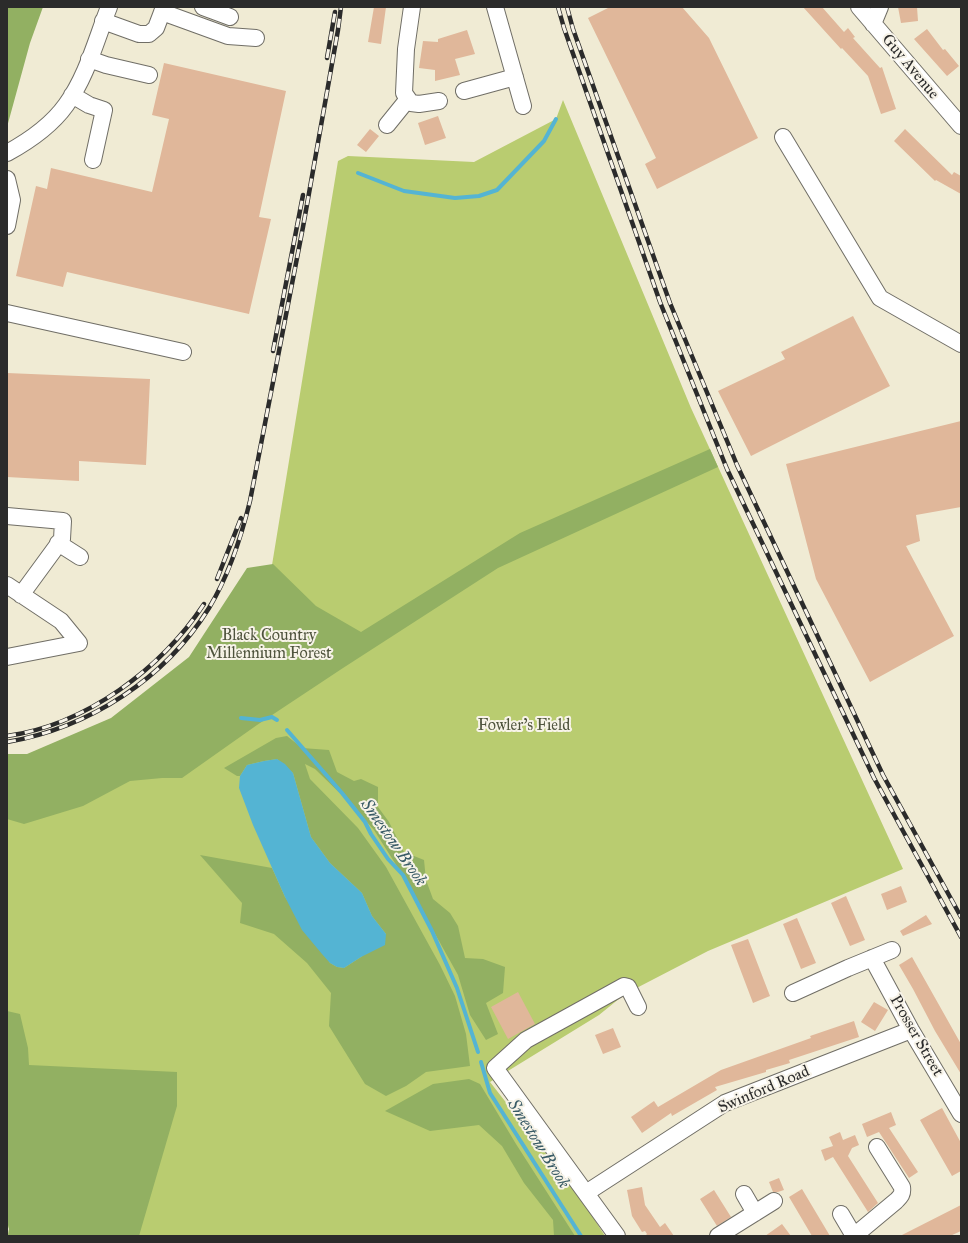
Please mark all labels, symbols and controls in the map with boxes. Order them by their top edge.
street label: Guy Avenue [877,31,943,103]
park label: Black Country Millennium Forest [206,626,332,664]
park label: Fowler's Field [478,716,570,736]
water label: Smestow Brook [356,796,430,890]
street label: Prosser Street [885,992,947,1080]
street label: Swinford Road [715,1062,813,1118]
water label: Smestow Brook [502,1096,574,1192]

